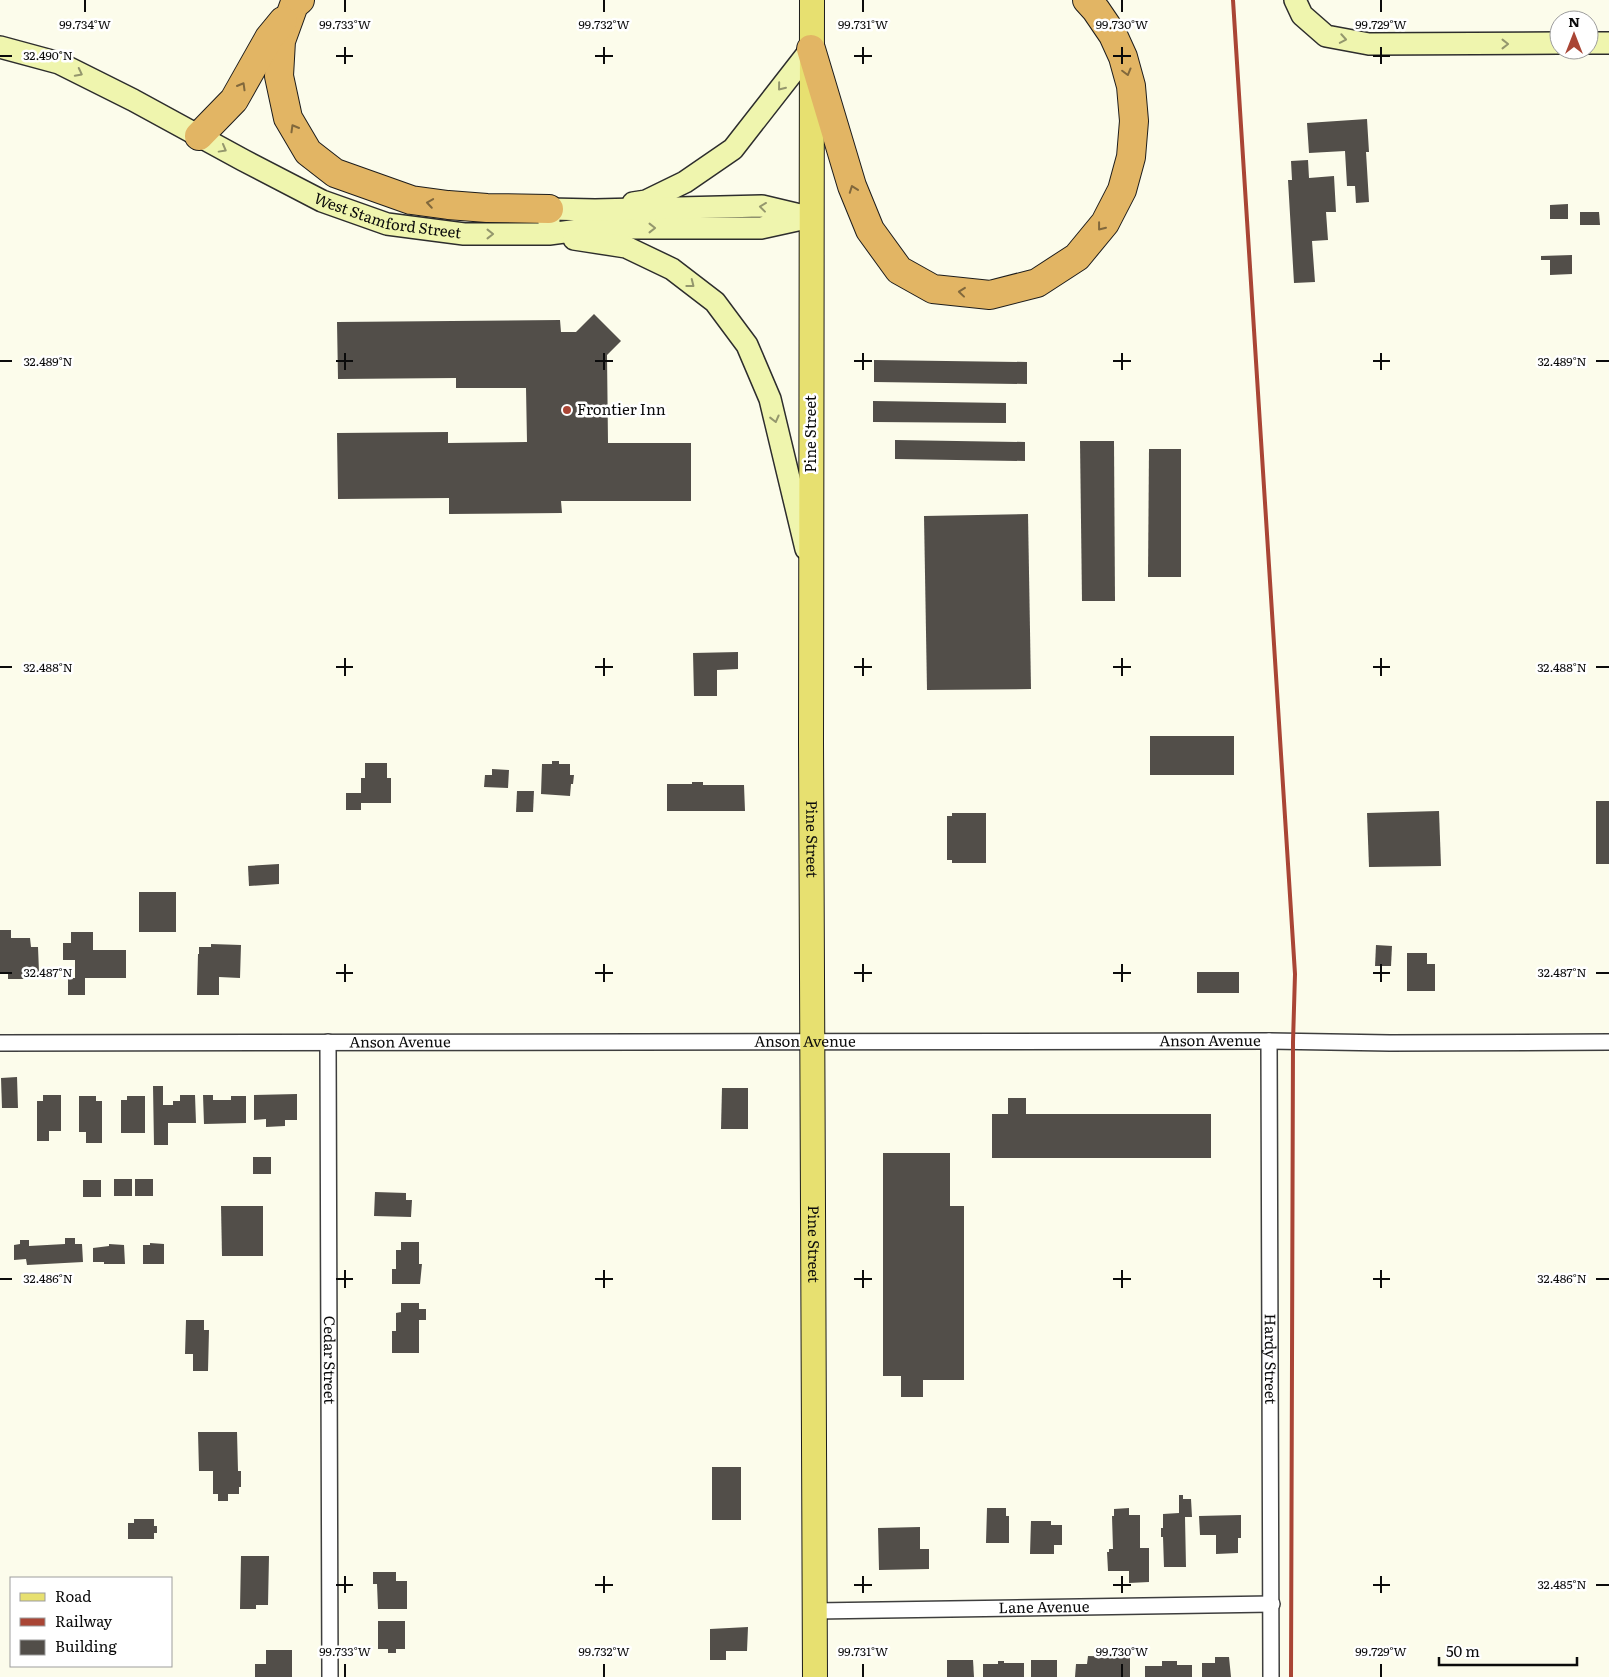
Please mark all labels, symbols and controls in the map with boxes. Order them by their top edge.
north arrow [1549,10,1599,60]
text: N [1568,11,1580,31]
text: 99.734°W [59,15,111,33]
text: 99.733°W [319,15,371,33]
text: 99.732°W [578,15,630,33]
text: 99.731°W [838,15,888,33]
text: 99.730°W [1096,15,1148,33]
text: 99.729°W [1355,15,1407,33]
one-way arrow [1339,34,1348,44]
one-way arrow [1502,39,1509,49]
text: 32.490°N [23,46,73,64]
one-way arrow [74,67,83,77]
one-way arrow [1121,68,1132,77]
one-way arrow [778,81,786,90]
one-way arrow [236,83,246,92]
one-way arrow [291,124,301,133]
one-way arrow [217,143,226,153]
one-way arrow [849,185,859,194]
street label: West Stamford Street [310,186,463,244]
one-way arrow [426,198,435,208]
one-way arrow [759,202,767,213]
one-way arrow [1098,222,1107,231]
one-way arrow [649,223,657,233]
one-way arrow [487,229,495,239]
one-way arrow [686,278,695,287]
one-way arrow [958,287,966,298]
text: 32.489°N [23,352,73,370]
text: 32.489°N [1537,352,1587,370]
street label: Pine Street [798,395,821,473]
place label: Frontier Inn [577,397,666,420]
marker: Frontier Inn [561,404,573,416]
one-way arrow [769,414,780,423]
text: 32.488°N [23,658,73,676]
text: 32.488°N [1537,658,1587,676]
street label: Pine Street [801,800,825,878]
text: 32.487°N [24,963,72,981]
text: 32.487°N [1538,963,1586,981]
street label: Anson Avenue [1159,1028,1261,1051]
street label: Anson Avenue [349,1029,451,1052]
street label: Anson Avenue [754,1029,856,1052]
street label: Pine Street [803,1205,826,1283]
text: 32.486°N [23,1269,73,1287]
text: 32.486°N [1537,1269,1587,1287]
street label: Hardy Street [1260,1314,1283,1404]
street label: Cedar Street [319,1316,342,1404]
text: 32.485°N [1537,1575,1587,1593]
legend [10,1577,172,1667]
text: Road [55,1584,91,1607]
street label: Lane Avenue [998,1594,1090,1618]
text: Railway [55,1609,113,1632]
text: Building [55,1634,117,1657]
scale bar [1439,1634,1576,1666]
text: 50 m [1446,1639,1480,1662]
text: 99.733°W [319,1642,371,1660]
text: 99.732°W [578,1642,630,1660]
text: 99.731°W [838,1642,888,1660]
text: 99.730°W [1096,1642,1148,1660]
text: 99.729°W [1355,1642,1407,1660]

